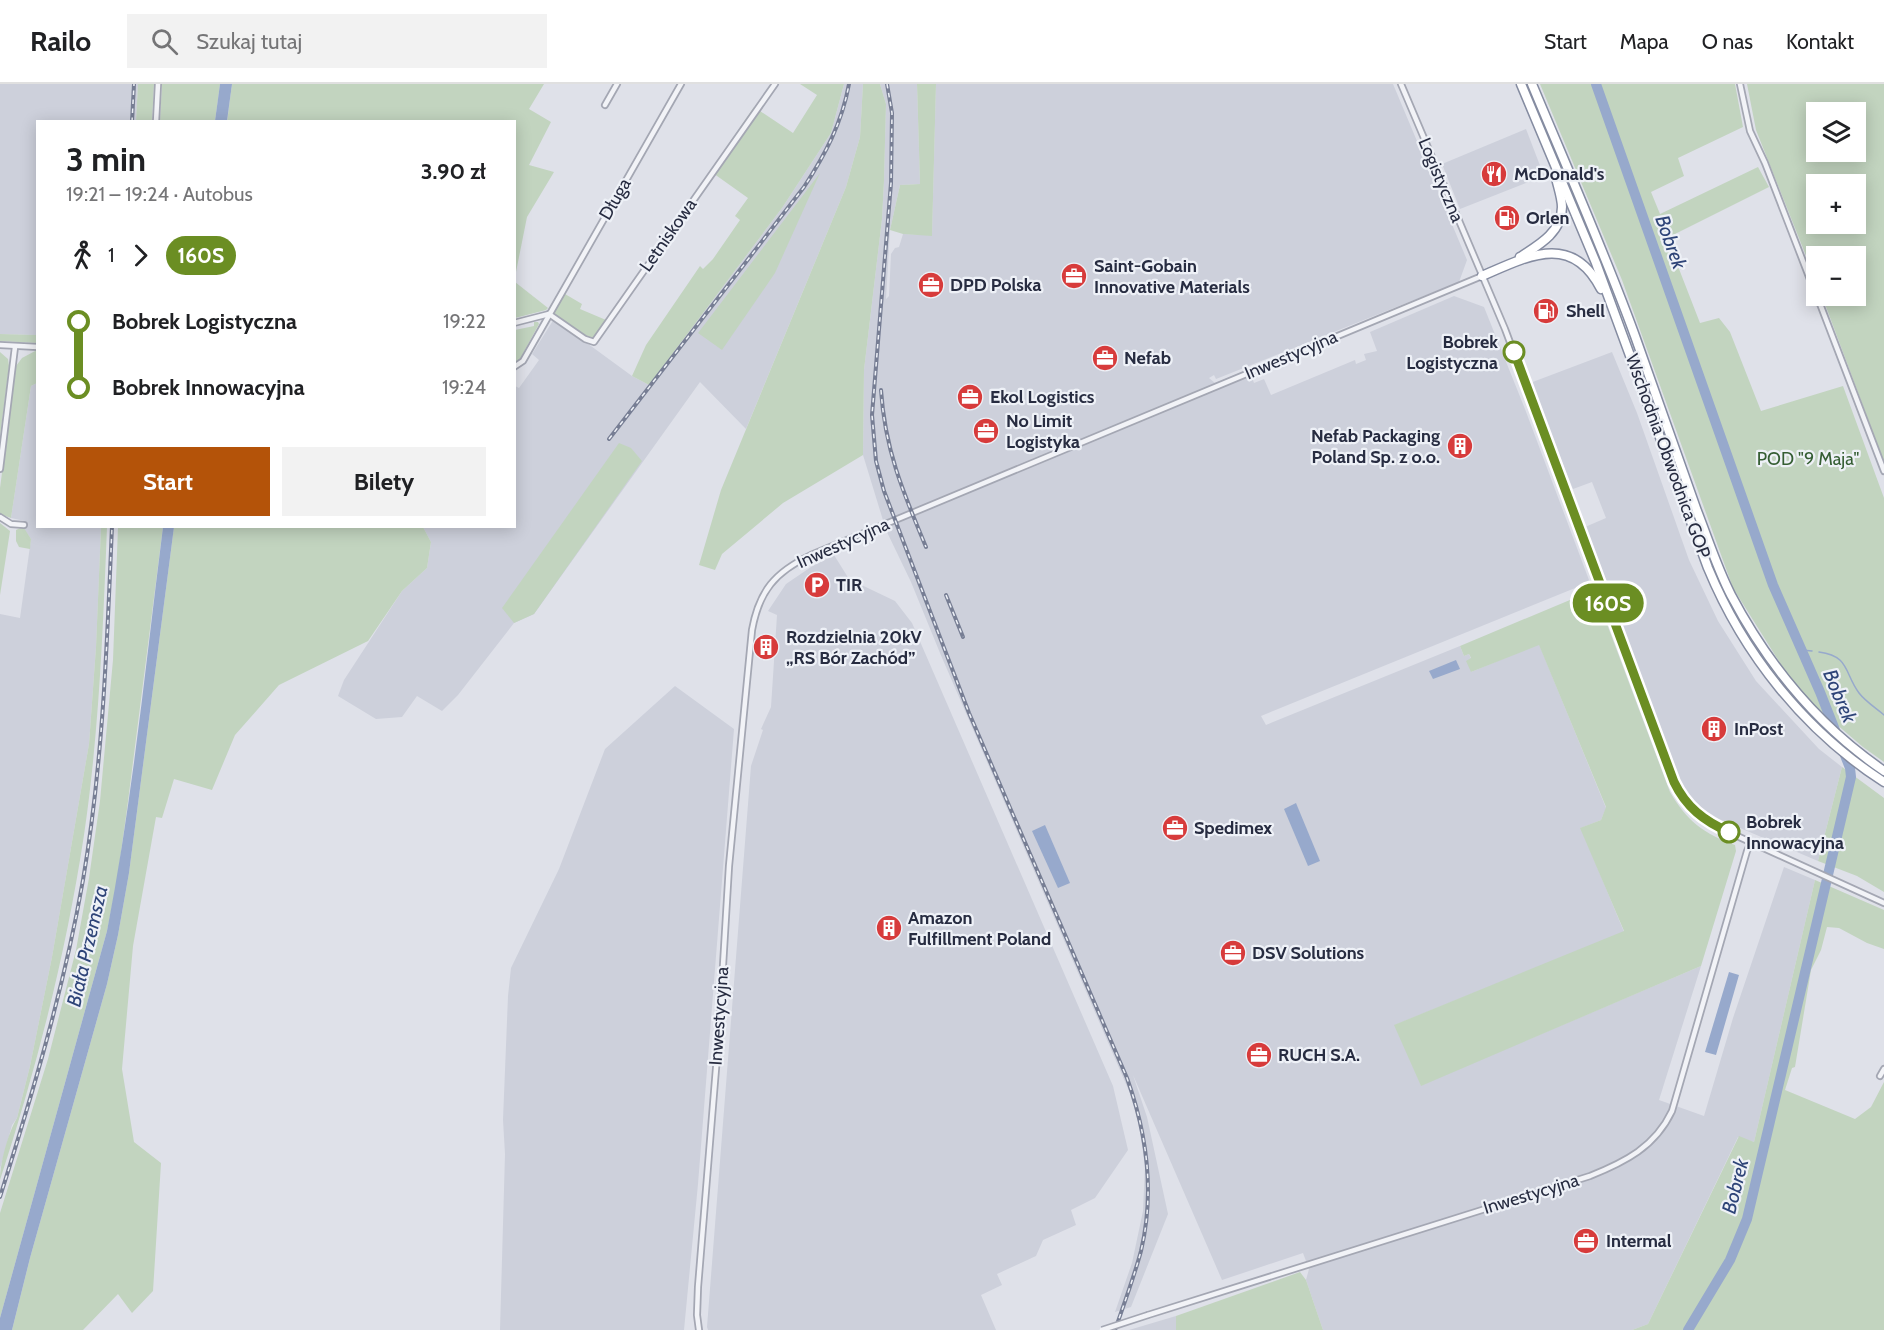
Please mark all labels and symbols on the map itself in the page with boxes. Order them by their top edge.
street label: Logistyczna [1413,134,1469,226]
restaurant icon: McDonald's [1479,159,1509,189]
place label: McDonald's [1514,163,1605,185]
street label: Długa [594,174,636,224]
street label: Letniskowa [635,194,701,276]
fuel station icon: Orlen [1492,203,1522,233]
place label: Orlen [1526,207,1569,229]
water label: Bobrek [1650,212,1692,274]
place label: Saint-Gobain Innovative Materials [1094,255,1250,298]
office icon: Saint-Gobain Innovative Materials [1059,261,1089,291]
office icon: DPD Polska [916,270,946,300]
place label: DPD Polska [950,274,1041,296]
fuel station icon: Shell [1531,296,1561,326]
place label: Shell [1566,300,1605,322]
street label: Inwestycyjna [1241,325,1341,384]
place label: Bobrek Logistyczna [1406,331,1498,374]
marker: Bobrek Logistyczna [1503,341,1525,363]
office icon: Nefab [1090,343,1120,373]
place label: Nefab [1124,347,1171,369]
street label: Wschodnia Obwodnica GOP [1621,351,1715,561]
office icon: Ekol Logistics [955,382,985,412]
place label: Ekol Logistics [990,386,1095,408]
place label: No Limit Logistyka [1006,410,1080,453]
office icon: No Limit Logistyka [971,416,1001,446]
place label: Nefab Packaging Poland Sp. z o.o. [1311,425,1440,468]
building icon: Nefab Packaging Poland Sp. z o.o. [1445,431,1475,461]
park label: POD "9 Maja" [1757,448,1859,470]
street label: Inwestycyjna [793,513,893,573]
parking icon: TIR [802,570,832,600]
place label: TIR [836,574,863,596]
line badge: 160S [1566,584,1650,622]
place label: Rozdzielnia 20kV „RS Bór Zachód” [786,626,923,669]
building icon: Rozdzielnia 20kV „RS Bór Zachód” [751,632,781,662]
water label: Bobrek [1818,666,1862,728]
building icon: InPost [1699,714,1729,744]
place label: InPost [1734,718,1783,740]
place label: Bobrek Innowacyjna [1746,811,1844,854]
office icon: Spedimex [1160,813,1190,843]
place label: Spedimex [1194,817,1272,839]
marker: Bobrek Innowacyjna [1718,821,1740,843]
water label: Biała Przemsza [61,883,113,1009]
place label: Amazon Fulfillment Poland [908,907,1051,950]
building icon: Amazon Fulfillment Poland [874,913,904,943]
office icon: DSV Solutions [1218,938,1248,968]
place label: DSV Solutions [1252,942,1365,964]
street label: Inwestycyjna [705,966,733,1066]
office icon: RUCH S.A. [1244,1040,1274,1070]
place label: RUCH S.A. [1278,1044,1360,1066]
water label: Bobrek [1717,1155,1754,1216]
street label: Inwestycyjna [1481,1169,1582,1219]
office icon: Intermal [1571,1226,1601,1256]
place label: Intermal [1606,1230,1672,1252]

